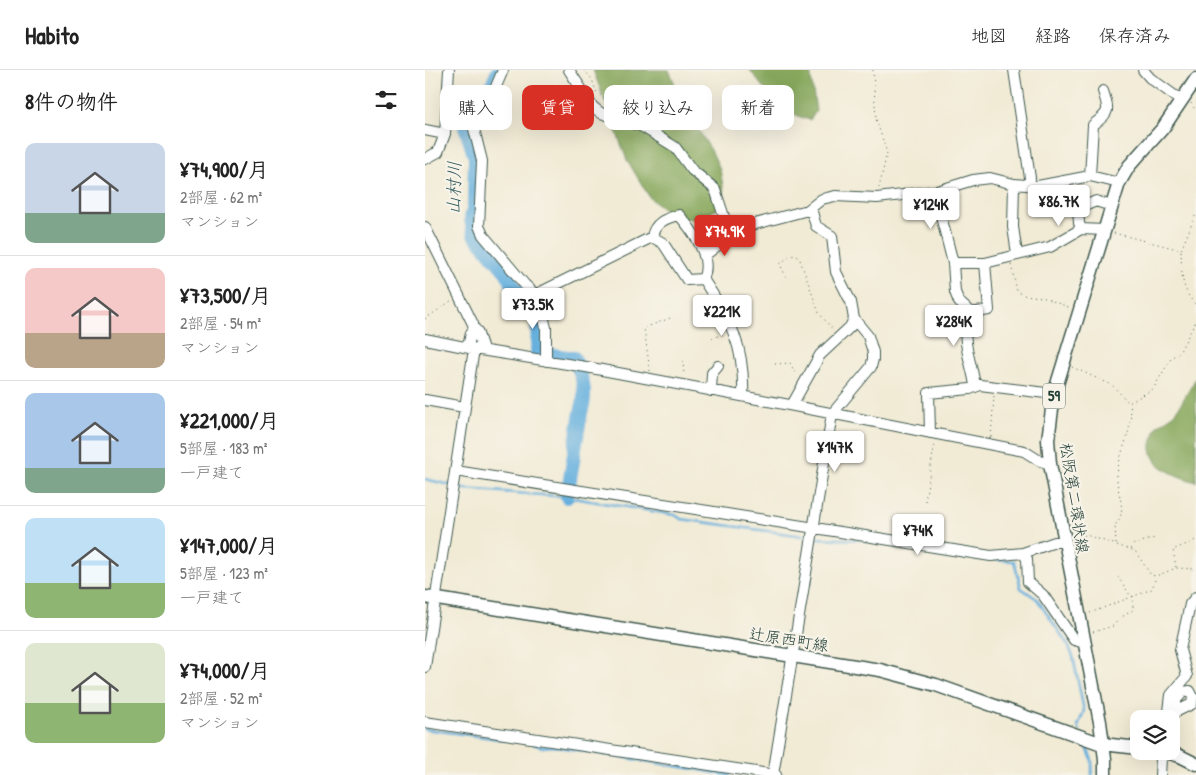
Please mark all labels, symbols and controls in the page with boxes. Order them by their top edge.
text: Habito [25,19,79,51]
text: 地図 [971,23,1007,48]
text: 経路 [1035,23,1071,48]
text: 保存済み [1099,23,1171,48]
chip: 購入 [440,85,512,130]
chip: 賃貸 [522,85,594,130]
chip: 絞り込み [604,85,712,130]
chip: 新着 [722,85,794,130]
icon: filters [372,86,400,114]
text: 8件の物件 [25,87,118,116]
text: ¥74,900/月 [180,155,269,184]
water label: 山村川 [441,161,466,215]
icon: home [65,163,125,223]
pin: ¥86.7K [1018,184,1100,227]
text: 2部屋 · 62 m² [180,186,262,208]
pin: ¥124K [896,188,966,230]
text: ¥86.7K [1039,190,1079,212]
text: ¥124K [913,193,949,215]
text: マンション [180,210,259,232]
pin: ¥74.9K [684,214,766,257]
text: ¥74.9K [705,220,745,242]
text: ¥73,500/月 [180,281,271,310]
icon: home [65,288,125,348]
pin: ¥73.5K [492,288,574,330]
text: ¥73.5K [512,293,554,315]
pin: ¥221K [687,294,757,337]
text: ¥221K [704,300,740,322]
pin: ¥284K [919,304,989,347]
text: ¥284K [936,310,972,332]
text: 2部屋 · 54 m² [180,312,261,334]
text: マンション [180,336,259,358]
road number: 59 [1043,384,1065,408]
text: ¥221,000/月 [180,406,279,435]
icon: home [65,413,125,473]
pin: ¥147K [800,430,870,473]
text: ¥147K [817,436,853,458]
text: 5部屋 · 183 m² [180,437,267,459]
street label: 松阪第二環状線 [1055,441,1095,555]
text: 一戸建て [180,461,244,483]
pin: ¥74K [888,514,948,556]
text: ¥74K [903,519,933,541]
text: ¥147,000/月 [180,531,278,560]
icon: home [65,538,125,598]
text: 5部屋 · 123 m² [180,562,268,584]
text: 一戸建て [180,586,244,608]
street label: 辻原西町線 [748,622,830,656]
text: ¥74,000/月 [180,656,270,685]
icon: home [65,663,125,723]
text: 2部屋 · 52 m² [180,687,263,709]
map controls [1130,710,1180,760]
button: layers [1130,710,1180,760]
text: マンション [180,711,259,733]

